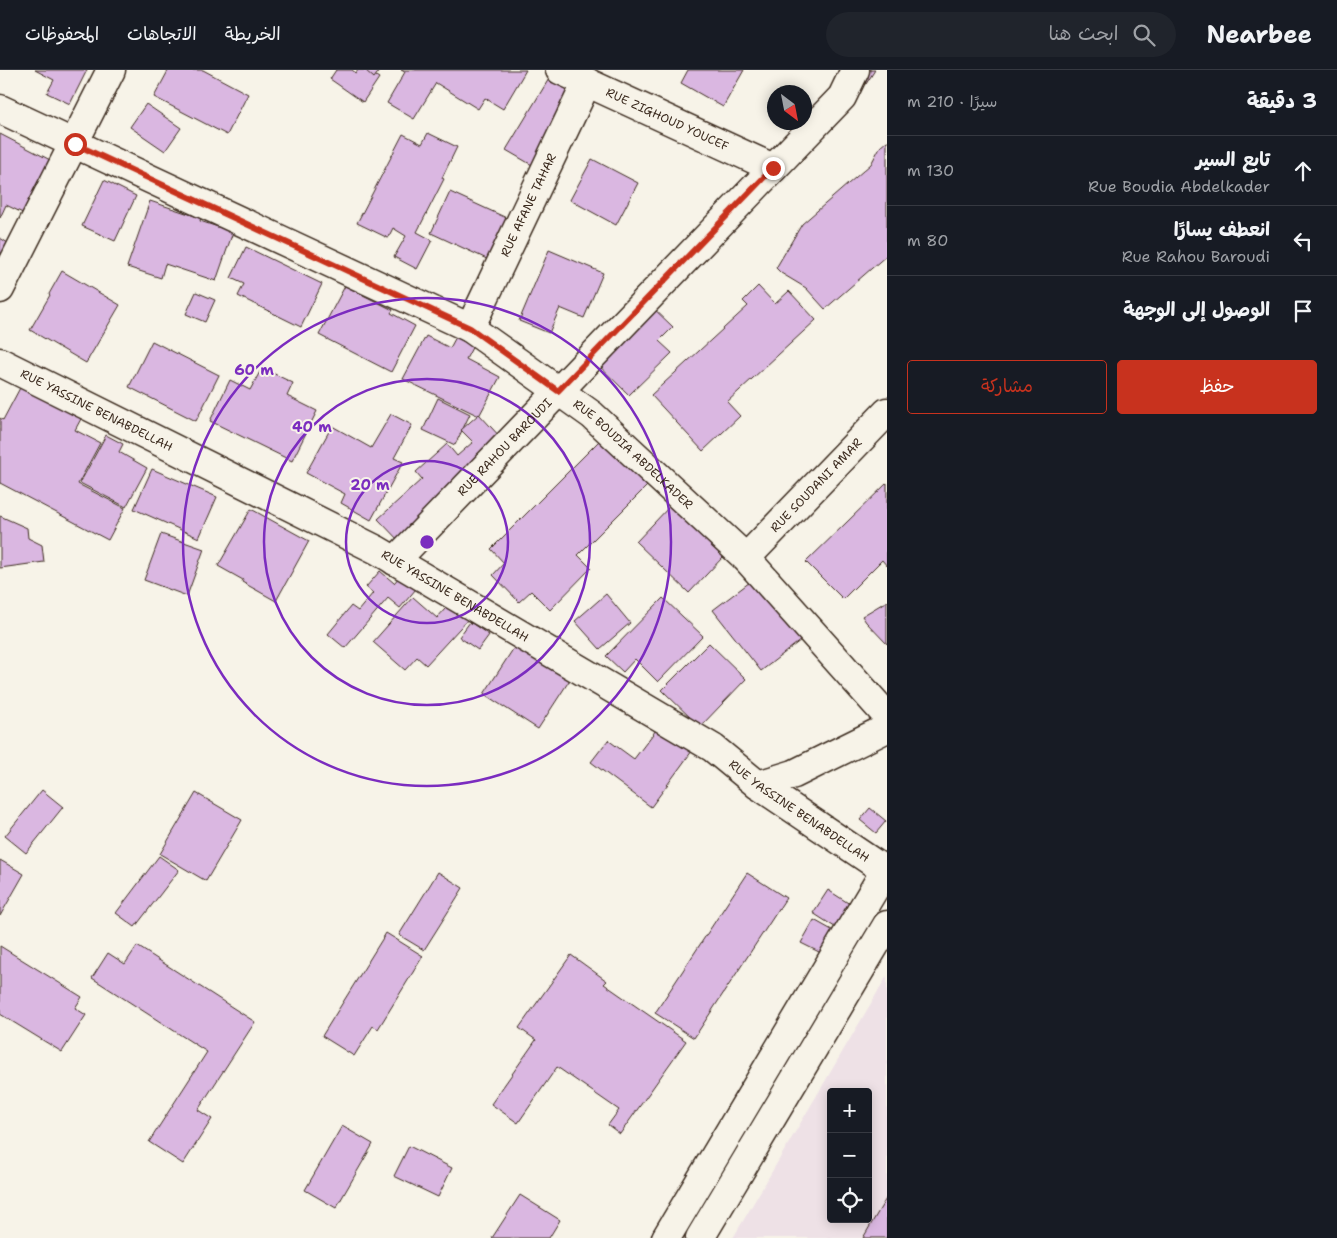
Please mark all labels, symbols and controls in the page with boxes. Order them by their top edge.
search box [826,12,1176,57]
text: Nearbee [1206,19,1312,51]
text: ابحث هنا [1048,21,1118,46]
icon: search [1130,21,1158,49]
text: المحفوظات [25,22,99,46]
text: الاتجاهات [127,22,197,46]
text: الخريطة [225,22,281,46]
street label: RUE ZIGHOUD YOUCEF [603,84,731,155]
north arrow [767,85,812,130]
text: 3 دقيقة [1247,87,1317,115]
text: سيرًا · 210 m [907,91,997,112]
route start [64,133,87,156]
text: تابع السير [1196,147,1270,172]
street label: RUE AFANE TAHAR [497,151,560,260]
route end [762,157,785,180]
icon: ahead [1289,157,1317,185]
text: 130 m [907,160,954,181]
text: Rue Boudia Abdelkader [1088,176,1270,197]
text: انعطف يسارًا [1174,217,1270,242]
icon: left [1289,227,1317,255]
text: 80 m [907,230,948,251]
text: Rue Rahou Baroudi [1122,246,1270,267]
text: الوصول إلى الوجهة [1123,297,1270,322]
icon: arrive [1289,297,1317,325]
text: 60 m [234,360,274,380]
button: مشاركة [907,360,1107,414]
button: حفظ [1117,360,1317,414]
street label: RUE YASSINE BENABDELLAH [18,365,176,455]
street label: RUE RAHOU BAROUDI [454,395,556,500]
street label: RUE BOUDIA ABDELKADER [570,396,696,513]
text: 40 m [292,417,332,437]
street label: RUE SOUDANI AMAR [767,435,865,536]
text: 20 m [350,475,390,495]
centre of rings [418,533,436,551]
street label: RUE YASSINE BENABDELLAH [379,546,532,646]
street label: RUE YASSINE BENABDELLAH [725,756,873,866]
map controls [827,1088,872,1223]
button: + [827,1088,872,1133]
button: − [827,1133,872,1178]
button: locate [827,1178,872,1223]

